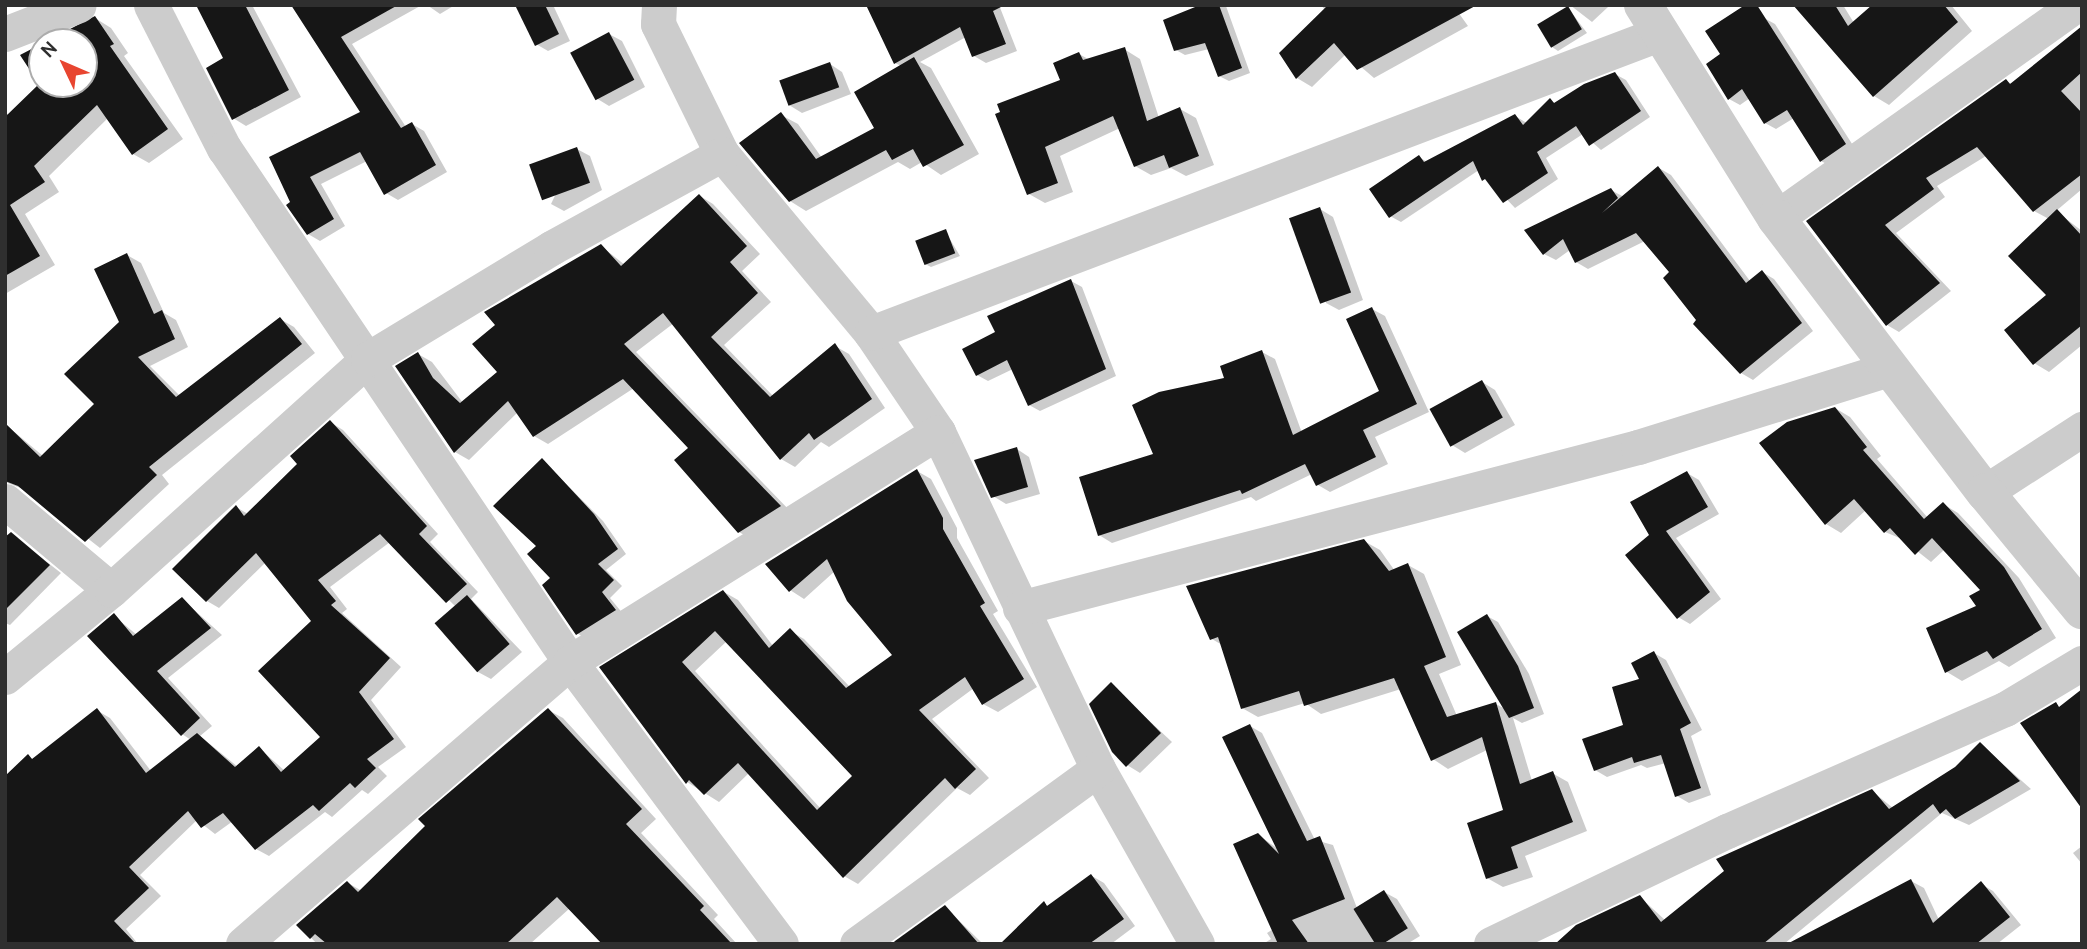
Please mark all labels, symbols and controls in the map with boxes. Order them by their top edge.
north arrow [28,28,98,98]
text: N [36,37,62,62]

